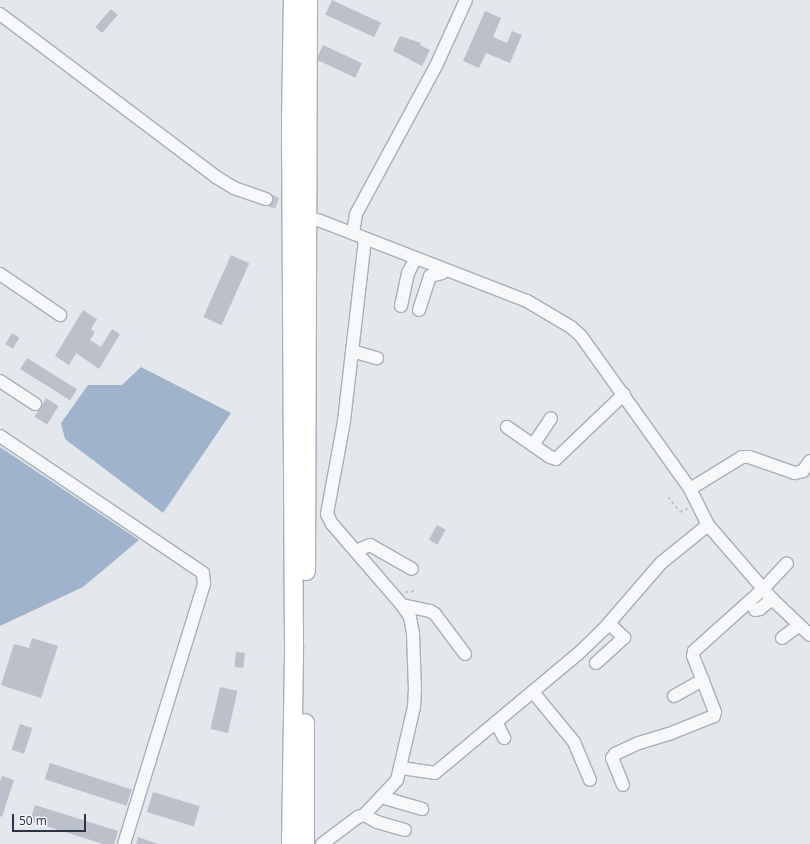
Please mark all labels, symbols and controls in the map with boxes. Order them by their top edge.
scale bar [14,806,88,832]
text: 50 m [19,812,47,829]

